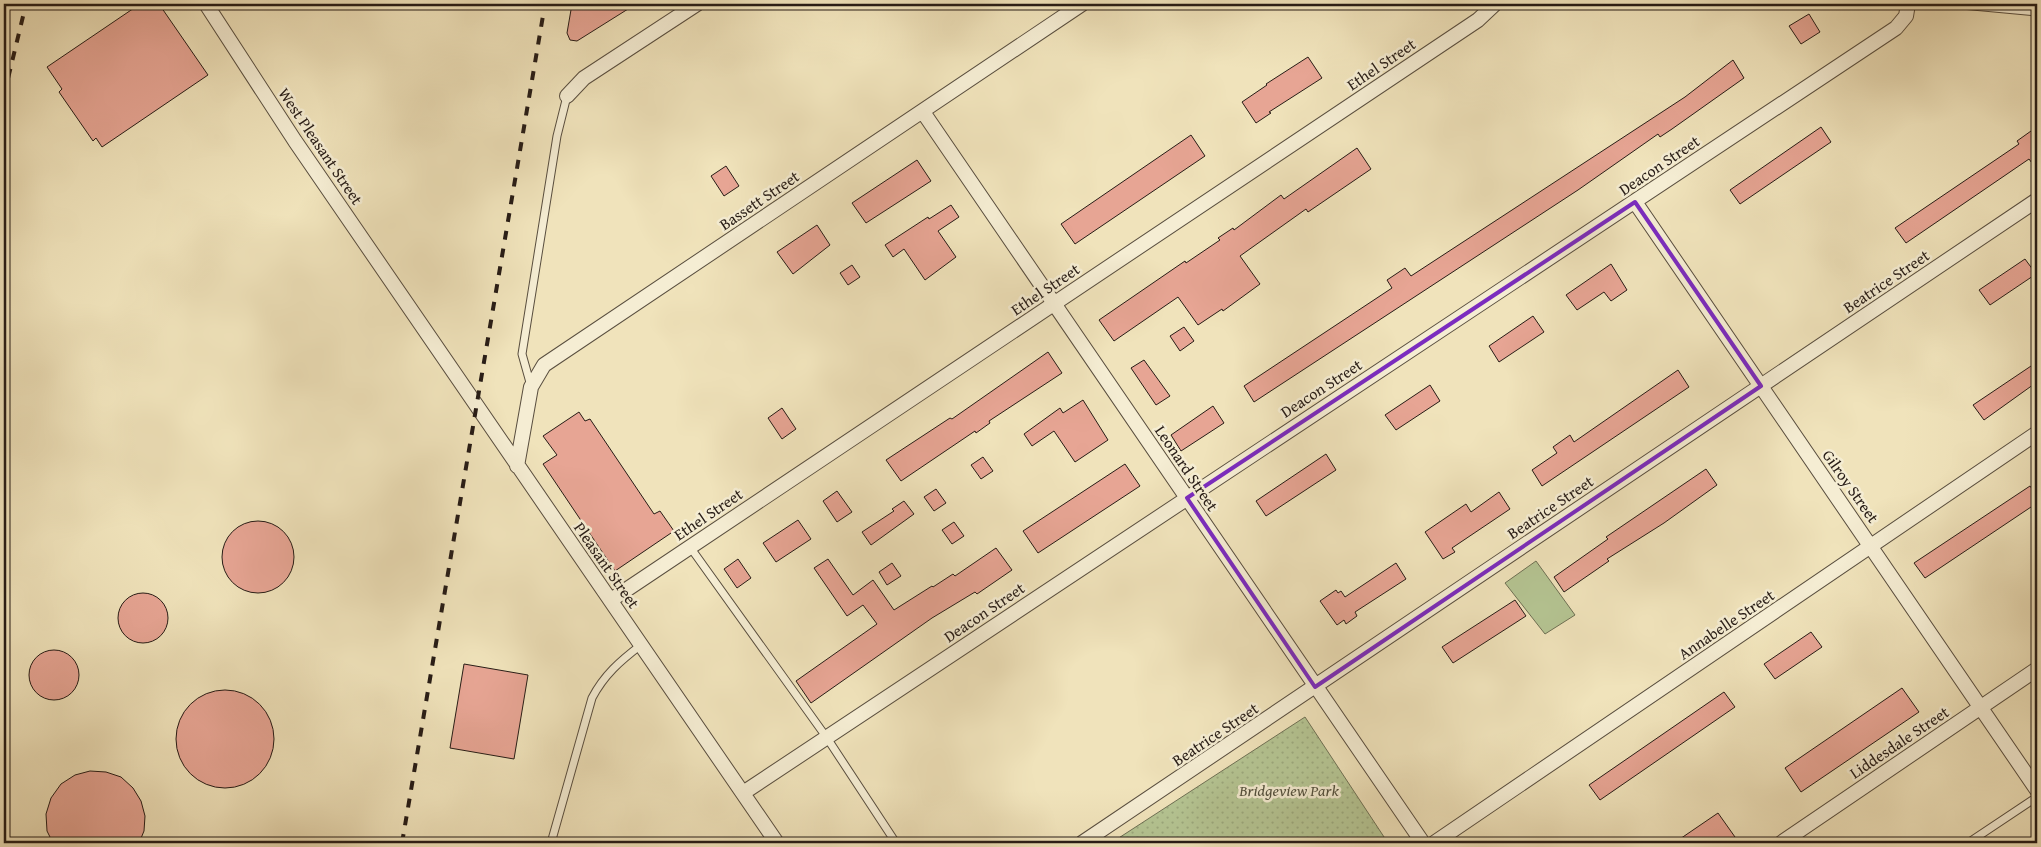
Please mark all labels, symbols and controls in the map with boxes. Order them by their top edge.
street label: Ethel Street [1342,32,1421,96]
street label: West Pleasant Street [273,83,369,210]
street label: Deacon Street [1614,129,1705,201]
street label: Bassett Street [714,164,804,236]
street label: Beatrice Street [1838,243,1934,319]
street label: Ethel Street [1006,257,1085,321]
street label: Deacon Street [1275,352,1367,423]
street label: Leonard Street [1149,420,1225,516]
street label: Gilroy Street [1817,444,1885,528]
street label: Beatrice Street [1502,469,1598,545]
street label: Ethel Street [669,482,748,546]
street label: Pleasant Street [568,517,646,613]
street label: Deacon Street [939,576,1030,648]
street label: Annabelle Street [1673,583,1779,665]
street label: Beatrice Street [1167,696,1263,772]
street label: Liddesdale Street [1844,700,1954,784]
park label: Bridgeview Park [1238,778,1339,802]

